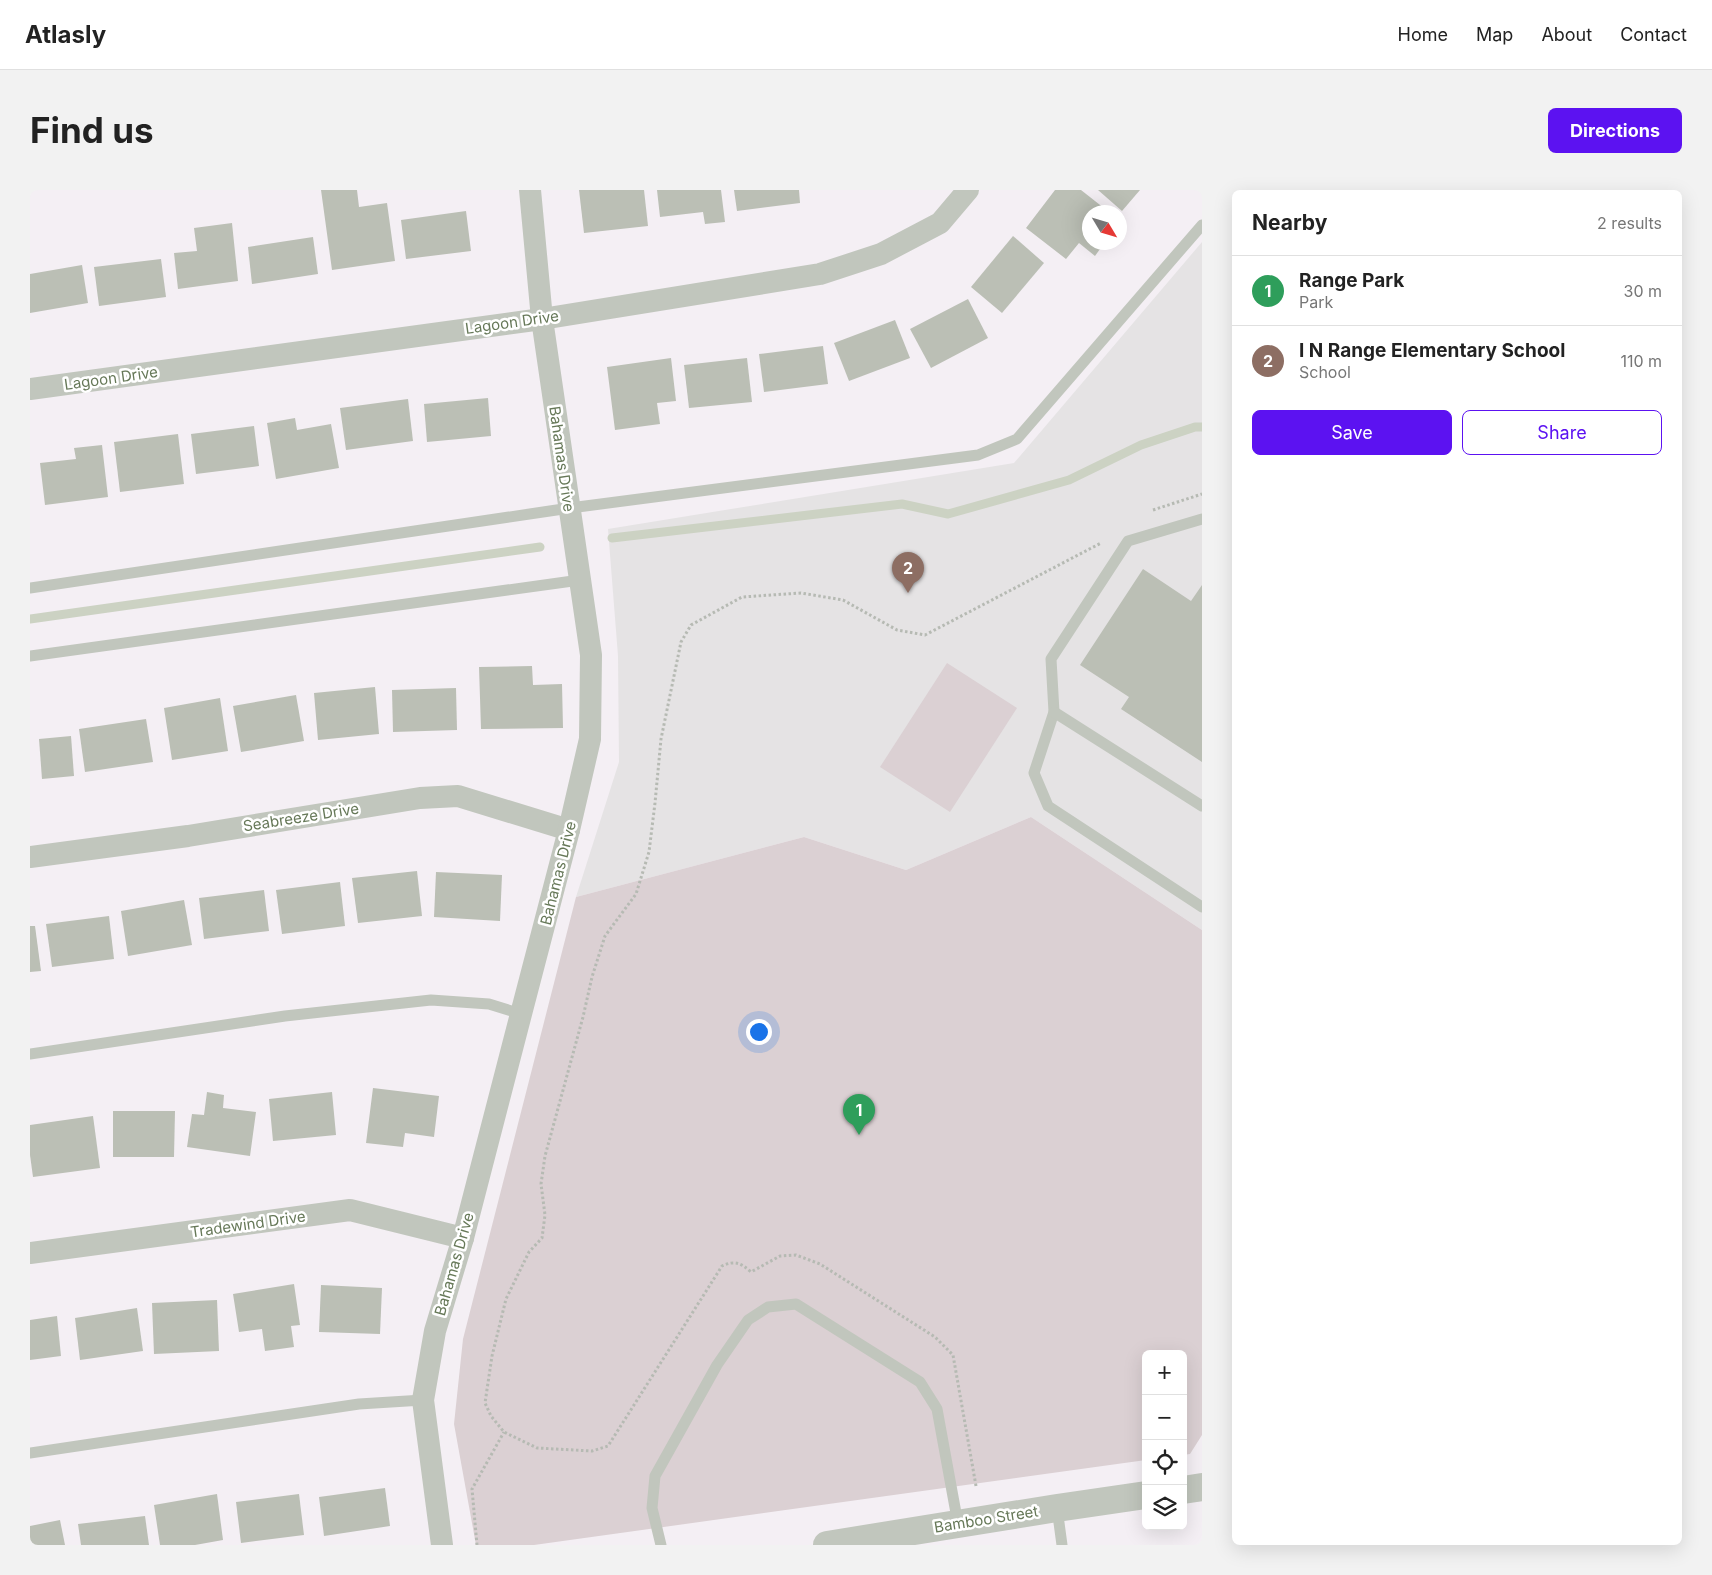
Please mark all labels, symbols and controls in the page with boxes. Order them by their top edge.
text: Atlasly [25,20,106,49]
text: Home [1398,24,1448,45]
text: Map [1476,24,1513,45]
text: About [1541,24,1592,45]
text: Contact [1620,24,1687,45]
button: Directions [1548,108,1682,153]
text: Find us [30,109,154,151]
north arrow [1082,205,1127,250]
text: Nearby [1252,210,1327,235]
text: 2 results [1597,213,1662,233]
text: Range Park [1299,269,1404,292]
text: 1 [1265,281,1271,301]
text: 30 m [1624,281,1662,301]
text: Park [1299,292,1333,312]
street label: Lagoon Drive [464,306,560,338]
text: I N Range Elementary School [1299,339,1565,362]
text: 2 [1263,351,1273,371]
text: 110 m [1620,351,1662,371]
street label: Lagoon Drive [63,362,159,394]
text: School [1299,362,1351,382]
street label: Bahamas Drive [545,405,579,513]
button: Save [1252,410,1452,455]
button: Share [1462,410,1662,455]
pin: 2 [892,552,924,593]
street label: Seabreeze Drive [242,798,360,836]
street label: Bahamas Drive [536,819,580,927]
your location [746,1019,772,1045]
pin: 1 [843,1094,875,1135]
street label: Tradewind Drive [189,1207,307,1241]
street label: Bahamas Drive [430,1210,478,1318]
map controls [1142,1350,1187,1530]
button: + [1142,1350,1187,1395]
button: − [1142,1395,1187,1440]
button: locate [1142,1440,1187,1485]
button: layers [1142,1485,1187,1530]
street label: Bamboo Street [933,1501,1039,1537]

